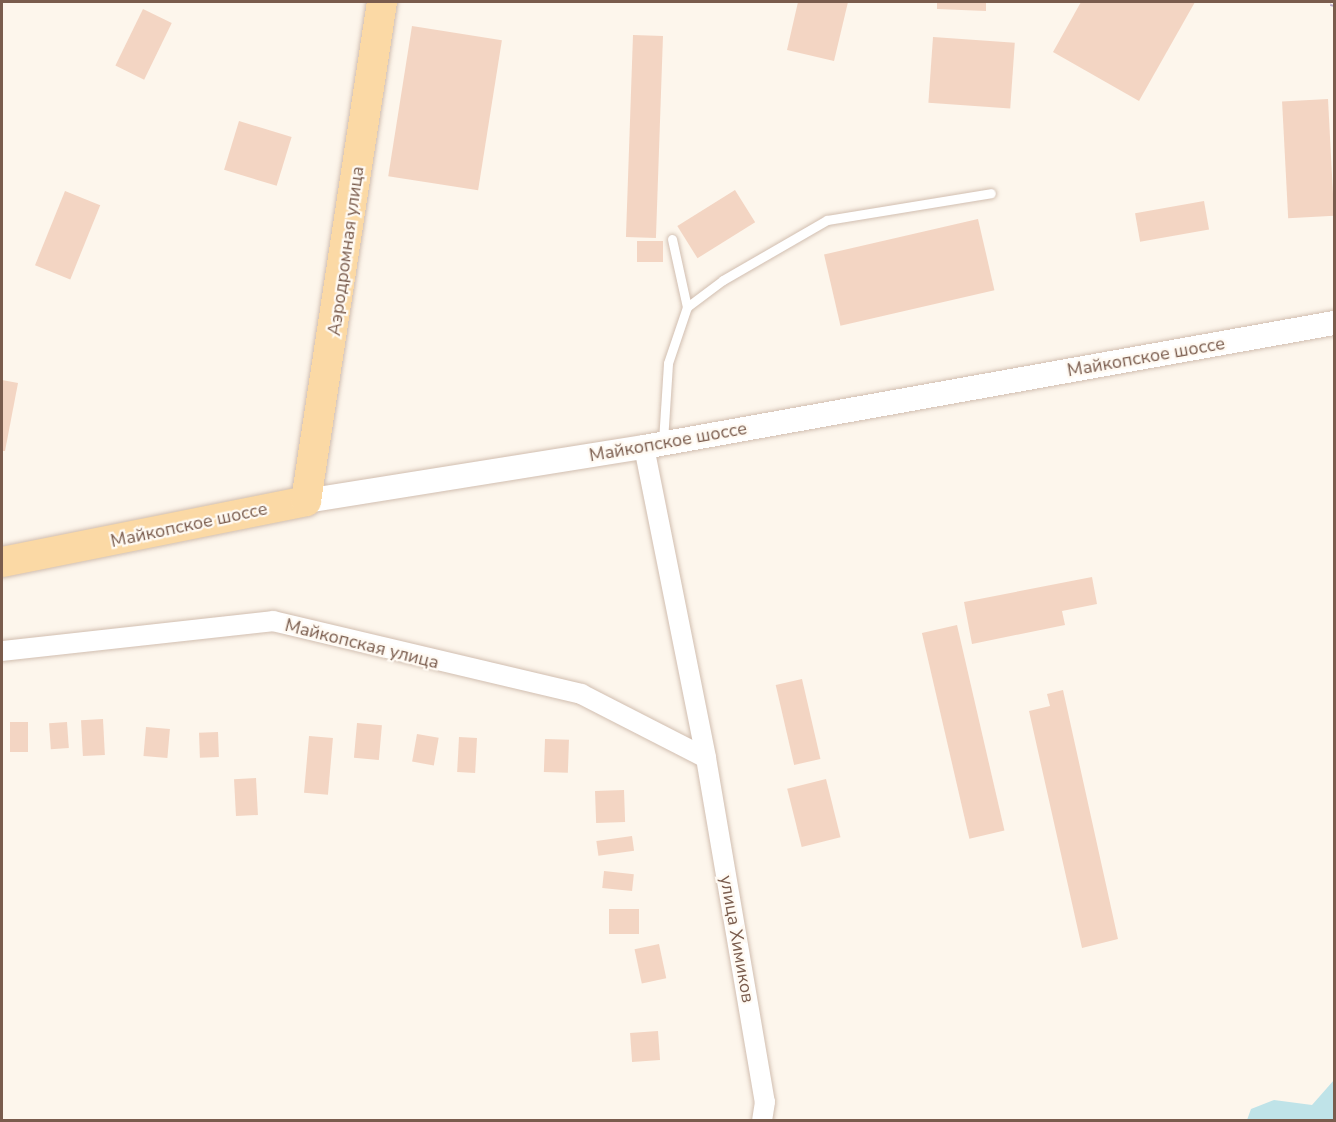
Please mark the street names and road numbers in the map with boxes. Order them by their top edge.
street label: Аэродромная улица [323,165,369,337]
street label: Майкопское шоссе [1065,333,1227,381]
street label: Майкопское шоссе [587,418,749,466]
street label: Майкопское шоссе [109,498,269,552]
street label: Майкопская улица [283,614,441,674]
street label: улица Химиков [715,874,759,1004]

